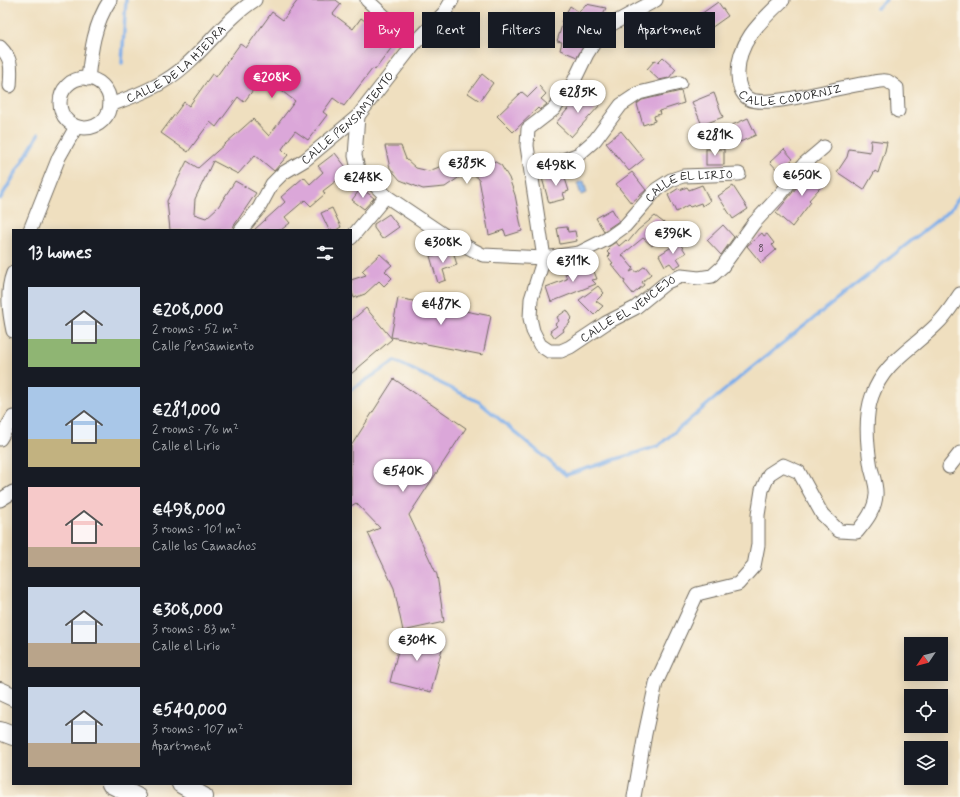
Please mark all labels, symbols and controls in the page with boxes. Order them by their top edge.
chip: Buy [364,12,414,48]
chip: Rent [422,12,480,48]
chip: Filters [488,12,555,48]
chip: New [563,12,616,48]
chip: Apartment [624,12,715,48]
street label: CALLE DE LA HIEDRA [124,22,230,107]
pin: €208K [244,65,300,99]
text: €208K [253,69,291,86]
street label: CALLE PENSAMIENTO [298,69,398,169]
pin: €285K [550,80,606,114]
street label: CALLE CODORNIZ [734,81,843,110]
text: €285K [559,84,597,101]
pin: €281K [687,123,743,157]
text: €281K [697,127,733,144]
pin: €385K [439,151,495,185]
pin: €498K [528,153,584,187]
text: €385K [448,155,486,172]
text: €498K [536,157,576,174]
pin: €650K [774,163,830,197]
pin: €248K [335,165,391,199]
street label: CALLE EL LIRIO [642,167,733,206]
text: €650K [782,167,822,184]
text: €248K [344,169,383,186]
pin: €396K [645,221,701,255]
text: €396K [654,225,692,242]
pin: €308K [415,230,471,264]
text: €308K [424,234,462,251]
text: 13 homes [28,242,92,264]
icon: filters [314,242,336,264]
house number: 8 [758,243,764,256]
pin: €311K [545,249,601,283]
text: €311K [556,253,590,270]
street label: CALLE EL VENCEJO [577,272,678,347]
pin: €487K [413,292,469,326]
text: €487K [421,296,461,313]
text: €208,000 [152,299,224,321]
icon: home [60,303,108,351]
text: 2 rooms · 52 m² [152,321,238,338]
text: Calle Pensamiento [152,338,254,355]
text: €281,000 [152,399,221,421]
icon: home [60,403,108,451]
text: 2 rooms · 76 m² [152,421,239,438]
text: Calle el Lirio [152,438,220,455]
pin: €540K [375,459,431,493]
text: €540K [382,463,424,480]
text: €498,000 [152,499,226,521]
icon: home [60,503,108,551]
text: 3 rooms · 101 m² [152,521,241,538]
text: Calle los Camachos [152,538,256,555]
text: €308,000 [152,599,223,621]
icon: home [60,603,108,651]
text: 3 rooms · 83 m² [152,621,236,638]
pin: €304K [389,628,445,662]
text: €304K [398,632,436,649]
north arrow [904,637,948,681]
map controls [904,637,948,785]
text: Calle el Lirio [152,638,220,655]
button: locate [904,689,948,733]
text: €540,000 [152,699,227,721]
icon: home [60,703,108,751]
text: 3 rooms · 107 m² [152,721,244,738]
text: Apartment [152,738,211,755]
button: layers [904,741,948,785]

